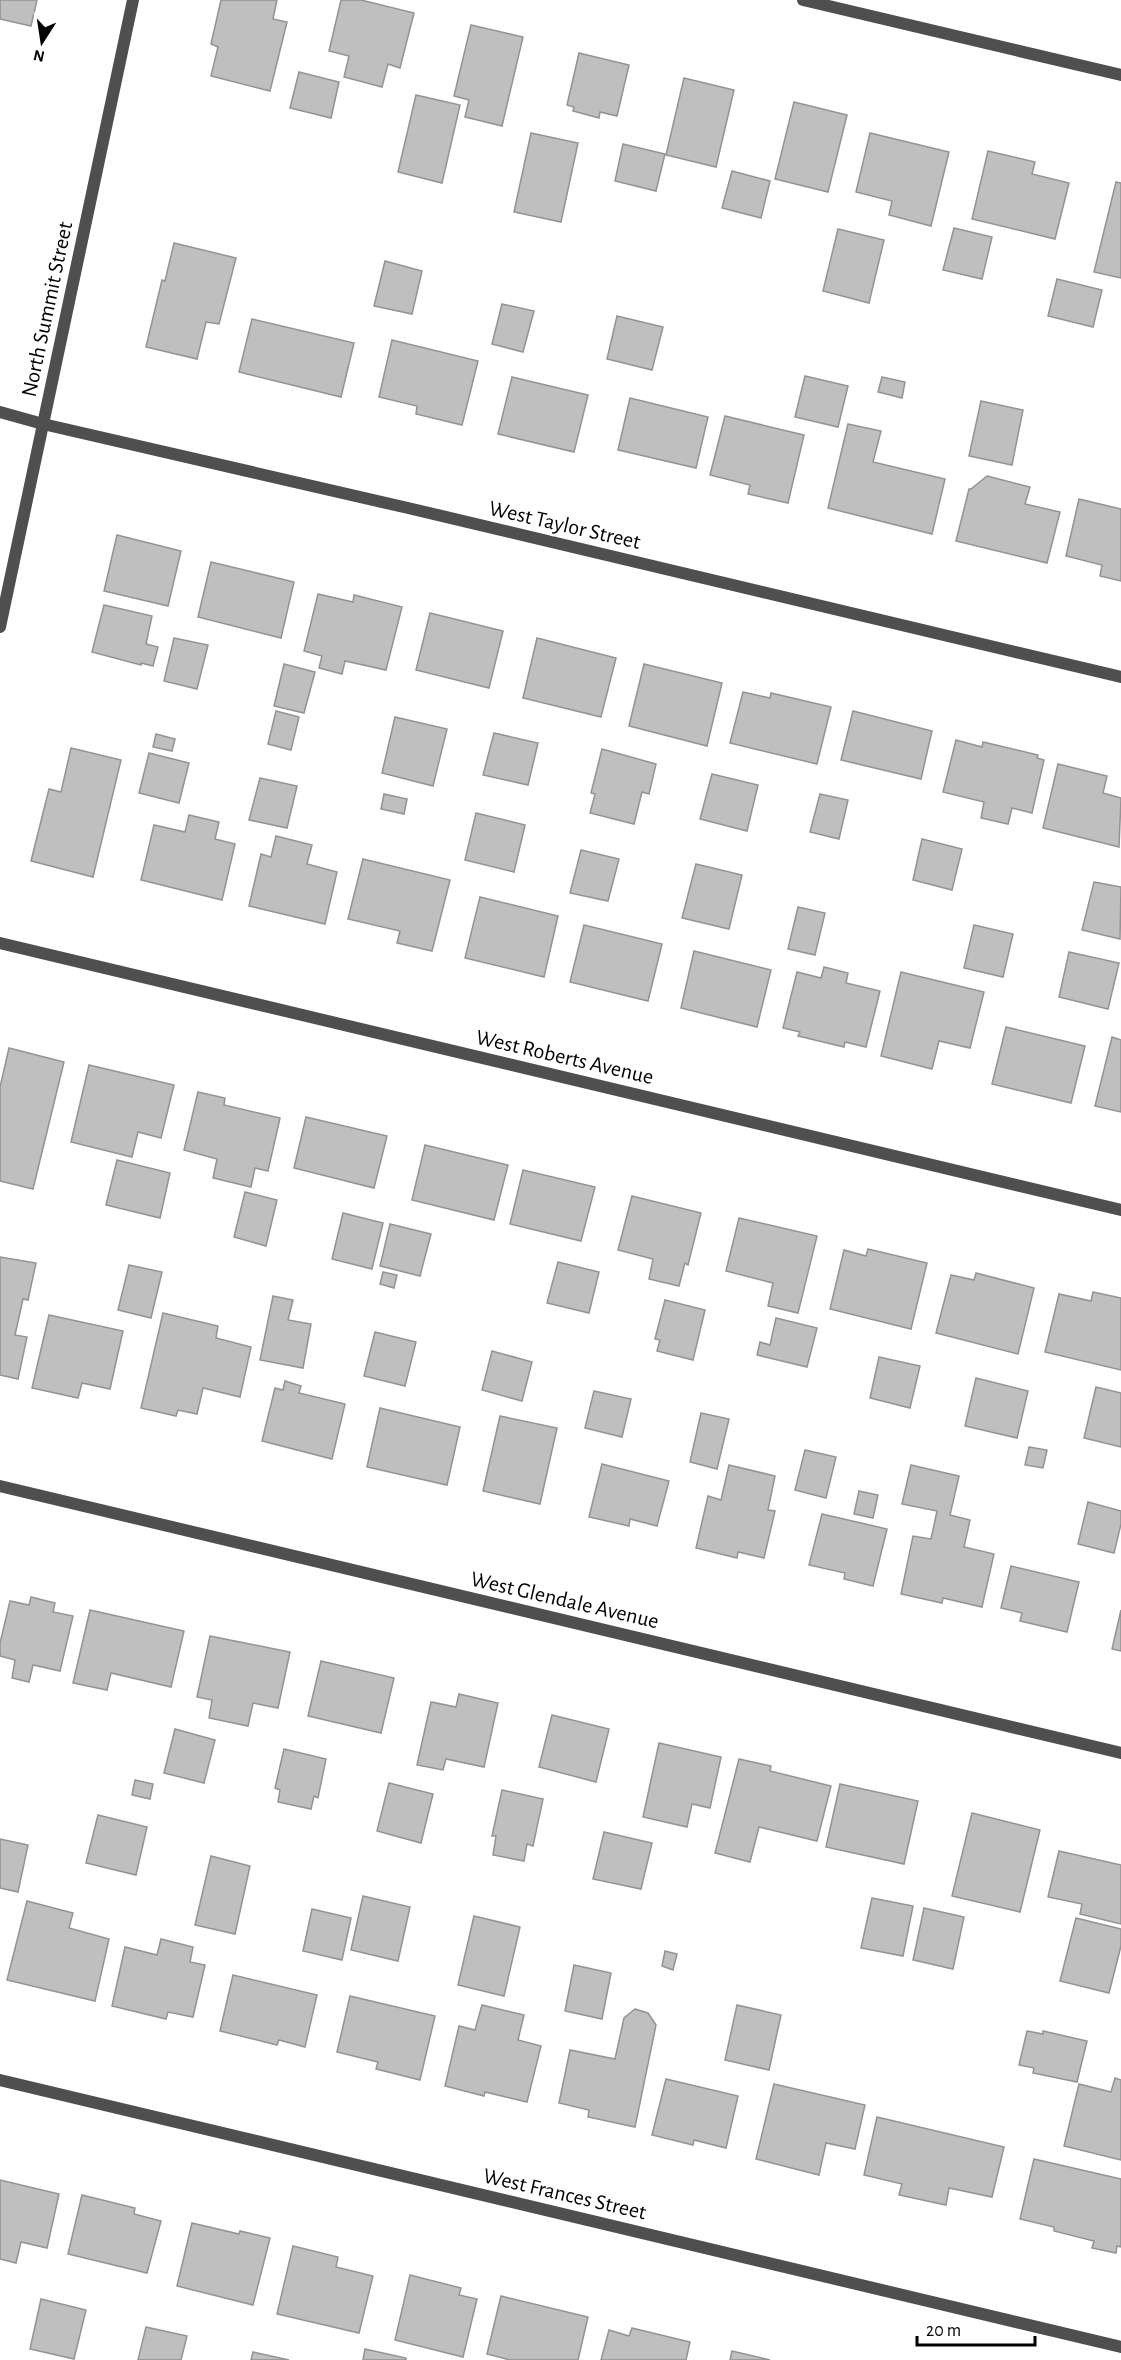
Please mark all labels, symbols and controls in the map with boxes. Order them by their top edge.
north arrow [12,12,72,72]
text: N [32,47,46,65]
street label: North Summit Street [18,220,76,399]
street label: West Taylor Street [487,497,643,553]
street label: West Roberts Avenue [474,1026,656,1088]
street label: West Glendale Avenue [469,1568,661,1632]
street label: West Frances Street [481,2165,648,2223]
scale bar [917,2309,1036,2347]
text: 20 m [926,2322,961,2340]

